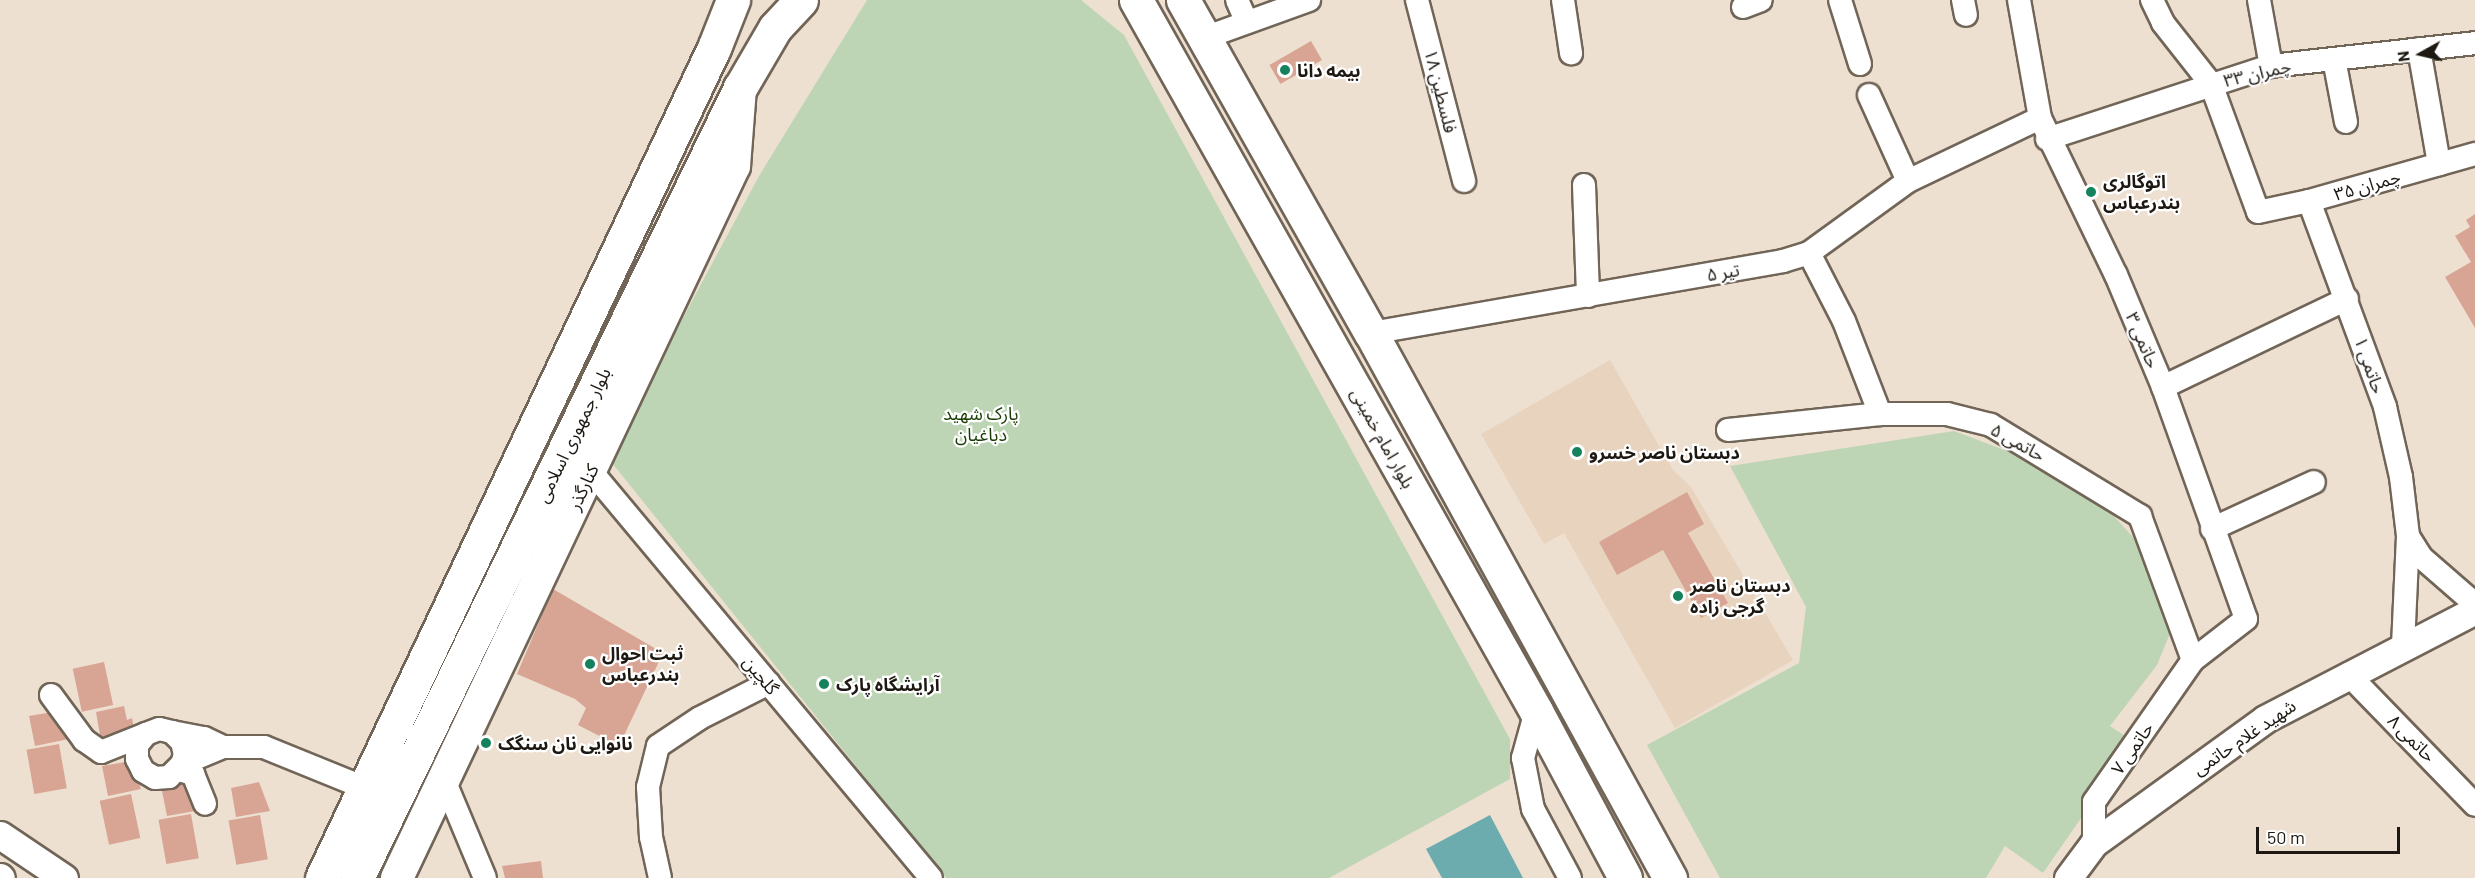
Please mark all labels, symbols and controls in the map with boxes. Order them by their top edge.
north arrow [2391,24,2451,84]
street label: فلسطین ۱۸ [1420,47,1462,135]
text: N [2393,50,2413,63]
street label: چمران ۳۳ [2221,55,2293,91]
place label: بیمه دانا [1297,59,1361,81]
marker: بیمه دانا [1278,63,1292,77]
street label: چمران ۳۵ [2331,165,2403,205]
place label: اتوگالری بندرعباس [2103,171,2180,213]
marker: اتوگالری بندرعباس [2084,185,2098,199]
street label: تیر ۵ [1705,258,1741,286]
street label: حاتمی ۳ [2122,309,2164,371]
street label: حاتمی ۱ [2350,334,2390,396]
street label: بلوار جمهوری اسلامی [531,364,615,506]
street label: بلوار امام خمینی [1346,384,1420,492]
park label: پارک شهید دباغیان [943,403,1019,446]
street label: حاتمی ۵ [1987,418,2049,466]
place label: دبستان ناصر خسرو [1589,441,1740,463]
marker: دبستان ناصر خسرو [1570,445,1584,459]
street label: کنارگذر [563,461,603,513]
place label: دبستان ناصر گرجی زاده [1690,575,1790,618]
marker: دبستان ناصر گرجی زاده [1671,589,1685,603]
place label: ثبت احوال بندرعباس [602,643,683,686]
street label: گلچین [739,651,783,699]
marker: ثبت احوال بندرعباس [583,657,597,671]
place label: آرایشگاه پارک [836,673,940,695]
marker: آرایشگاه پارک [817,677,831,691]
street label: شهید غلام حاتمی [2188,694,2300,780]
street label: حاتمی ۸ [2384,710,2440,766]
street label: حاتمی ۷ [2106,718,2158,778]
place label: نانوایی نان سنگک [498,732,633,754]
marker: نانوایی نان سنگک [479,736,493,750]
scale bar [2259,815,2403,853]
text: 50 m [2267,826,2305,848]

